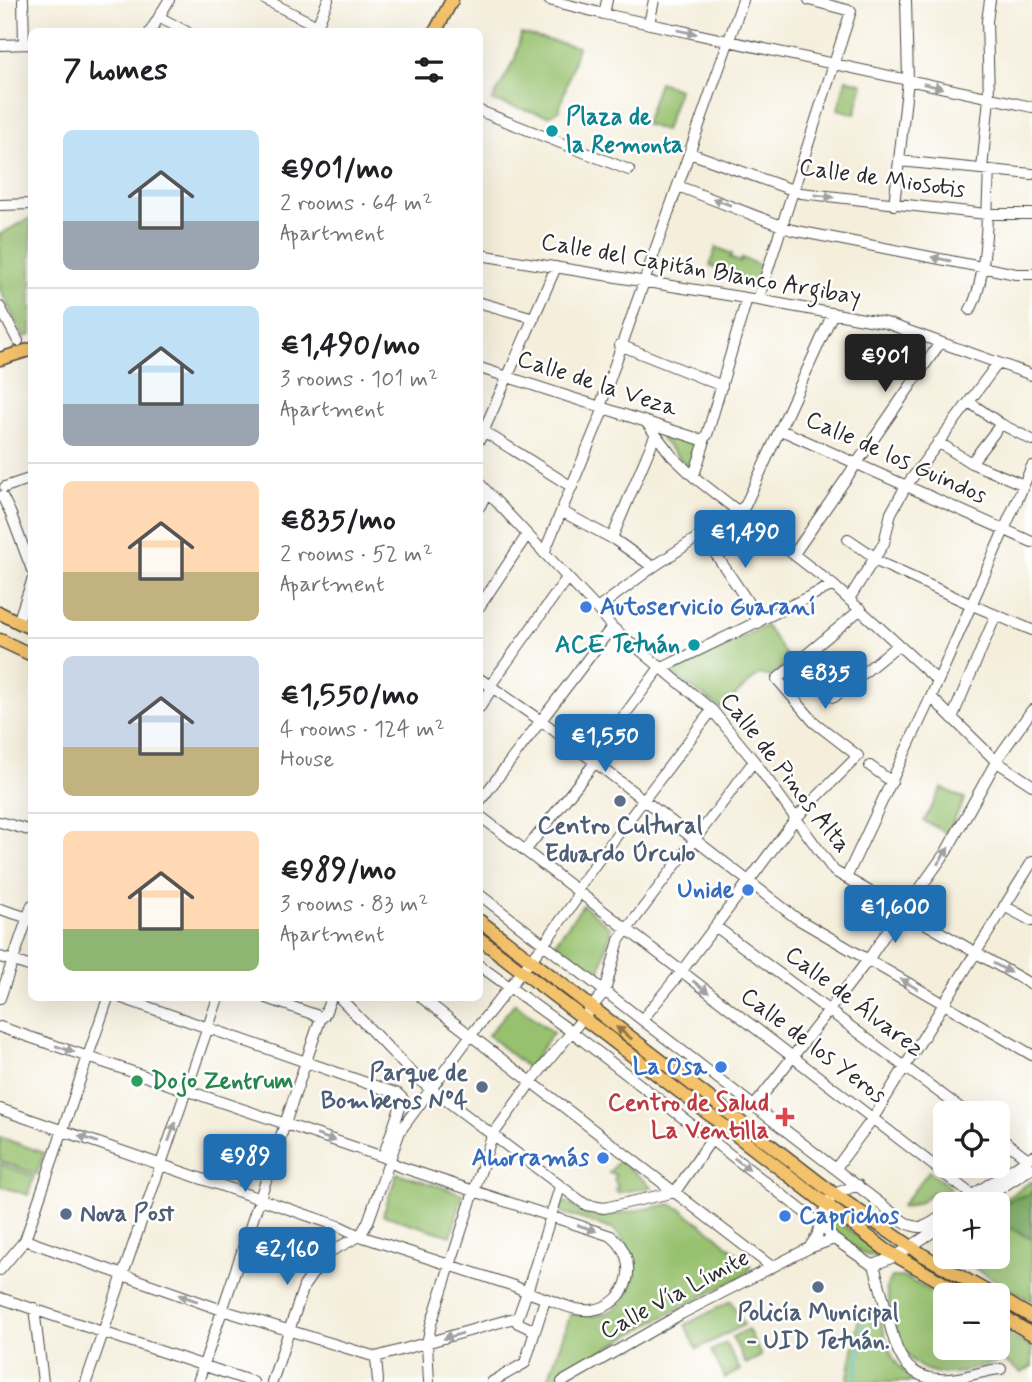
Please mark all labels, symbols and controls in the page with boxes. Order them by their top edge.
one-way arrow [676,27,698,38]
text: 7 homes [63,51,168,90]
icon: filters [410,51,448,89]
one-way arrow [922,80,944,91]
place label: Plaza de la Remonta [566,102,683,161]
marker: Plaza de la Remonta [544,123,560,139]
text: €901/mo [280,150,393,189]
street label: Calle de Miosotis [797,152,968,206]
icon: home [119,158,203,242]
text: 2 rooms · 64 m² [280,189,432,219]
one-way arrow [814,191,836,202]
one-way arrow [711,197,732,208]
text: Apartment [280,219,385,249]
street label: Calle del Capitán Blanco Argibay [538,227,864,316]
one-way arrow [930,254,952,265]
text: €1,490/mo [280,326,420,365]
icon: home [119,334,203,418]
pin: €901 [844,334,926,394]
text: €901 [861,342,909,372]
street label: Calle de la Veza [513,343,682,425]
text: 3 rooms · 101 m² [280,365,438,395]
text: Apartment [280,395,385,425]
street label: Calle de los Guindos [801,404,992,512]
text: €835/mo [280,501,396,540]
icon: home [119,509,203,593]
pin: €1,490 [688,510,802,570]
text: €1,490 [710,518,780,548]
text: 2 rooms · 52 m² [280,540,433,570]
text: Apartment [280,570,385,600]
place label: Autoservicio Guaraní [600,592,816,623]
marker: Autoservicio Guaraní [578,599,594,615]
place label: ACE Tetuán [555,630,680,661]
marker: ACE Tetuán [686,637,702,653]
pin: €835 [784,652,866,711]
text: €835 [800,659,850,689]
text: €1,550/mo [280,676,419,715]
icon: home [119,684,203,768]
street label: Calle de Pinos Alta [713,686,857,860]
pin: €1,550 [548,714,662,774]
text: 4 rooms · 124 m² [280,715,445,745]
text: €1,550 [571,722,639,752]
text: House [280,745,334,775]
marker: Centro Cultural Eduardo Úrculo [612,793,628,809]
place label: Centro Cultural Eduardo Úrculo [538,811,703,870]
one-way arrow [936,847,950,865]
text: €989/mo [280,851,396,890]
icon: home [119,859,203,943]
place label: Unide [677,875,735,906]
marker: Unide [740,882,756,898]
pin: €1,600 [838,886,952,945]
text: 3 rooms · 83 m² [280,890,428,920]
text: €1,600 [860,893,930,923]
text: Apartment [280,920,385,950]
street label: Calle de Álvarez [778,939,930,1065]
one-way arrow [992,962,1011,974]
one-way arrow [900,978,919,991]
one-way arrow [692,980,710,994]
street label: Calle de los Yeros [734,981,893,1111]
one-way arrow [616,1026,634,1041]
one-way arrow [54,1044,75,1055]
place label: La Osa [633,1052,708,1083]
place label: Parque de Bomberos Nº4 [321,1058,468,1117]
marker: La Osa [713,1059,729,1075]
place label: Dojo Zentrum [151,1066,293,1097]
marker: Dojo Zentrum [129,1073,145,1089]
marker: Parque de Bomberos Nº4 [474,1079,490,1095]
place label: Centro de Salud La Ventilla [608,1088,769,1147]
map controls [933,1101,1010,1360]
button: locate [933,1101,1010,1178]
marker: Centro de Salud La Ventilla [775,1107,795,1127]
one-way arrow [166,1121,177,1142]
one-way arrow [77,1133,98,1144]
one-way arrow [316,1133,337,1144]
pin: €989 [204,1134,286,1194]
text: €989 [219,1142,271,1172]
place label: Ahorramás [472,1143,589,1174]
marker: Ahorramás [595,1150,611,1166]
one-way arrow [732,1156,750,1171]
button: + [933,1192,1010,1269]
place label: Nova Post [80,1199,175,1230]
place label: Caprichos [799,1201,899,1232]
marker: Nova Post [58,1206,74,1222]
marker: Caprichos [777,1208,793,1224]
one-way arrow [577,1223,598,1234]
pin: €2,160 [230,1228,344,1287]
text: €2,160 [255,1235,319,1265]
street label: Calle Vía Límite [595,1243,755,1347]
marker: Policía Municipal - UID Tetuán. [810,1279,826,1295]
button: − [933,1283,1010,1360]
one-way arrow [178,1292,199,1303]
place label: Policía Municipal - UID Tetuán. [738,1298,899,1357]
one-way arrow [442,1332,463,1342]

